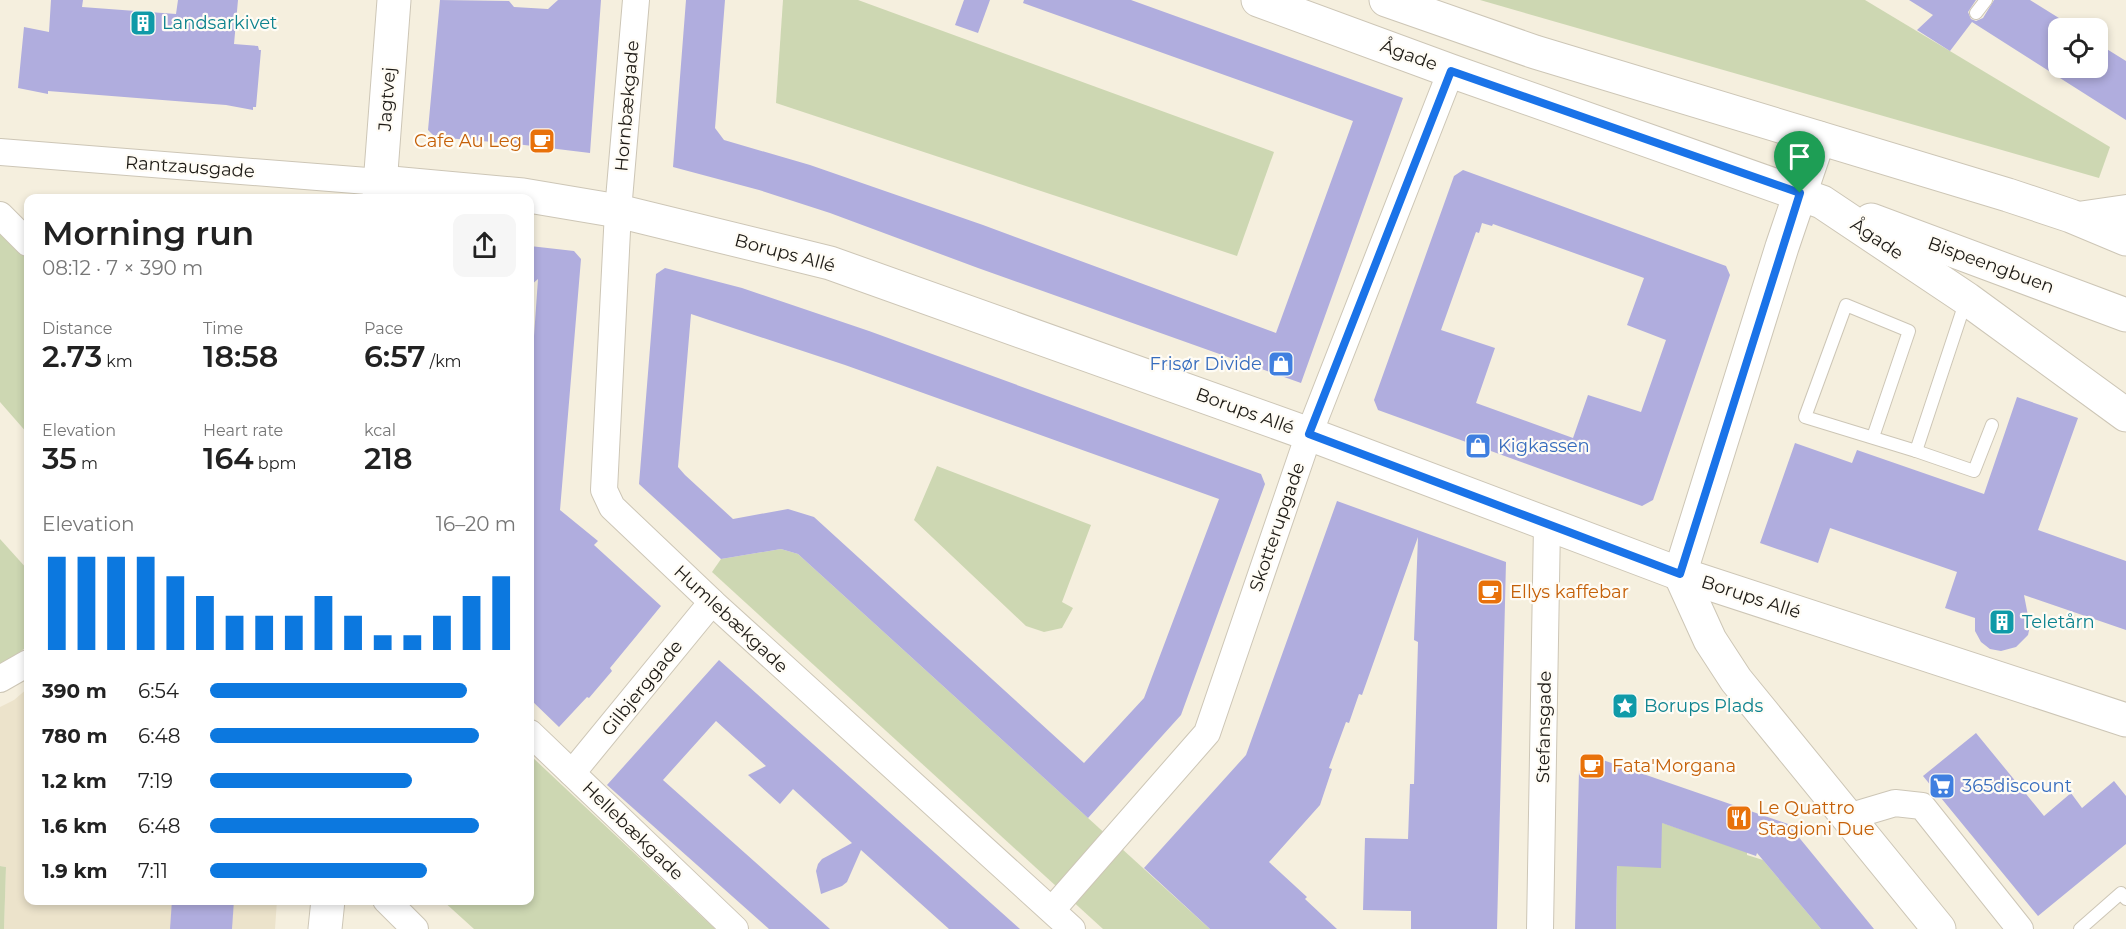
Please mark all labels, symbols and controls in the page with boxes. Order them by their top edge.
building icon: Landsarkivet [128,8,158,38]
place label: Landsarkivet [162,12,277,34]
map controls [2048,18,2108,78]
button: locate [2048,18,2108,78]
street label: Ågade [1378,34,1441,75]
street label: Hornbækgade [610,39,644,172]
street label: Jagtvej [374,66,400,133]
cafe icon: Cafe Au Leg [527,126,557,156]
place label: Cafe Au Leg [414,130,522,152]
pin [1774,131,1825,193]
icon: arrive [1783,140,1816,173]
street label: Rantzausgade [125,152,256,183]
text: Morning run [42,213,254,253]
street label: Ågade [1846,213,1908,265]
button: share [453,214,516,277]
street label: Borups Allé [732,229,838,277]
street label: Bispeengbuen [1925,232,2057,298]
text: 08:12 · 7 × 390 m [42,256,203,280]
text: Distance [42,319,112,338]
text: Time [203,319,243,338]
text: Pace [364,319,403,338]
text: 2.73 [42,338,102,375]
text: 18:58 [203,338,278,375]
text: 6:57 [364,338,426,375]
shop icon: Frisør Divide [1266,349,1296,379]
text: km [102,352,133,371]
text: /km [426,352,462,371]
place label: Frisør Divide [1149,353,1262,375]
street label: Borups Allé [1193,383,1297,439]
text: Elevation [42,421,116,440]
text: Heart rate [203,421,283,440]
text: kcal [364,421,396,440]
shop icon: Kigkassen [1463,431,1493,461]
place label: Kigkassen [1498,435,1590,457]
text: 35 [42,440,77,477]
text: 164 [203,440,254,477]
text: 218 [364,440,412,477]
text: m [77,454,98,473]
text: bpm [254,454,297,473]
street label: Skotterupgade [1245,459,1309,594]
text: Elevation [42,512,134,536]
text: 16–20 m [436,512,516,536]
street label: Humlebækgade [669,561,793,678]
street label: Borups Allé [1698,571,1804,623]
cafe icon: Ellys kaffebar [1475,577,1505,607]
place label: Ellys kaffebar [1510,581,1629,603]
building icon: Teletårn [1987,607,2017,637]
place label: Teletårn [2022,611,2095,633]
street label: Gilbjerggade [597,636,687,740]
street label: Stefansgade [1532,670,1556,783]
text: 390 m [42,679,107,703]
text: 6:54 [138,679,179,703]
place icon: Borups Plads [1610,691,1640,721]
place label: Borups Plads [1644,695,1763,717]
text: 780 m [42,724,107,748]
text: 6:48 [138,724,181,748]
cafe icon: Fata'Morgana [1577,751,1607,781]
place label: Fata'Morgana [1612,755,1736,777]
text: 1.2 km [42,769,107,793]
text: 7:19 [138,769,173,793]
supermarket icon: 365discount [1927,771,1957,801]
place label: 365discount [1962,775,2072,797]
street label: Hellebækgade [578,777,688,885]
place label: Le Quattro Stagioni Due [1758,797,1875,840]
restaurant icon: Le Quattro Stagioni Due [1724,803,1754,833]
text: 1.6 km [42,814,107,838]
text: 6:48 [138,814,181,838]
text: 1.9 km [42,859,108,883]
text: 7:11 [138,859,168,883]

